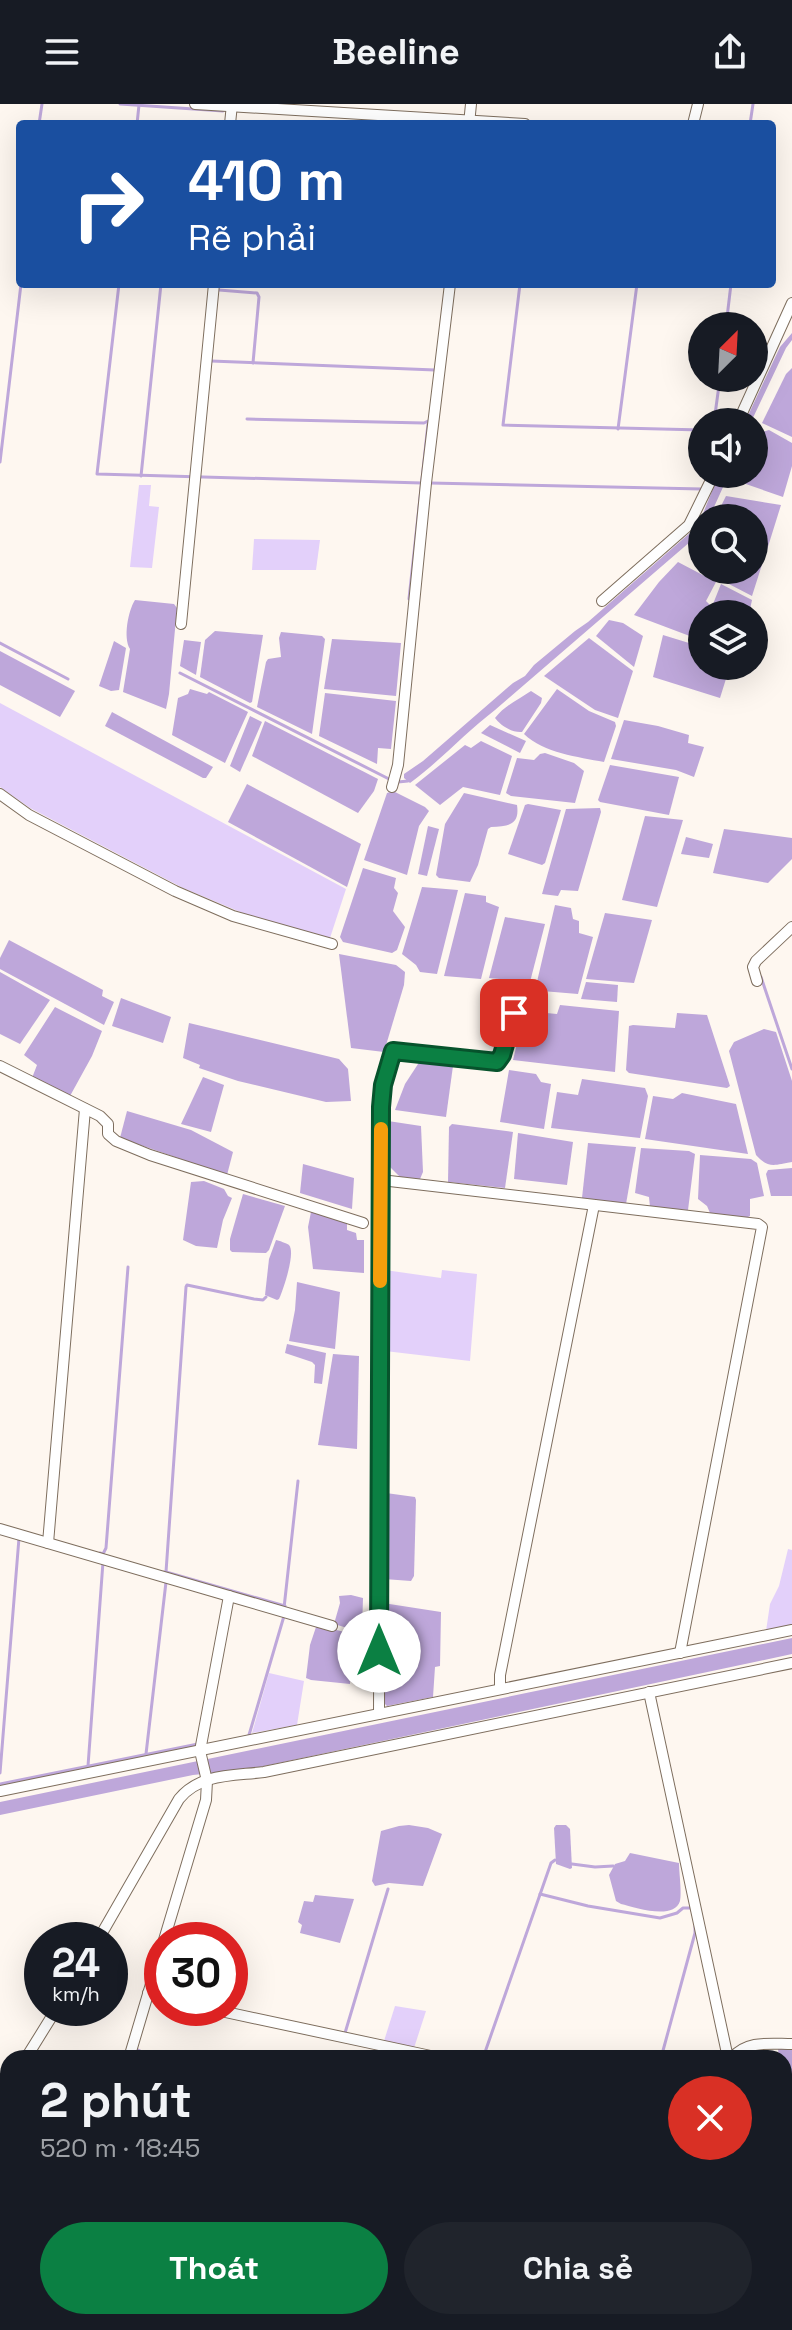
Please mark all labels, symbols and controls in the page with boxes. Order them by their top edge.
text: Beeline [332,29,460,75]
icon: menu [40,30,84,74]
icon: share [708,30,752,74]
text: 410 m [188,145,345,216]
icon: right [56,152,160,256]
text: Rẽ phải [188,215,316,261]
north arrow [688,312,768,392]
map controls [688,312,768,680]
button: sound [688,408,768,488]
button: search [688,504,768,584]
button: layers [688,600,768,680]
pin [480,979,548,1047]
icon: arrive [492,991,536,1035]
position arrow [337,1609,421,1693]
speed limit sign: 30 [144,1922,248,2026]
text: 24 [52,1938,100,1989]
text: km/h [52,1981,100,2007]
text: 2 phút [40,2070,192,2131]
button: close [668,2076,752,2160]
text: 520 m · 18:45 [40,2131,200,2165]
button: Thoát [40,2222,388,2314]
button: Chia sẻ [404,2222,752,2314]

